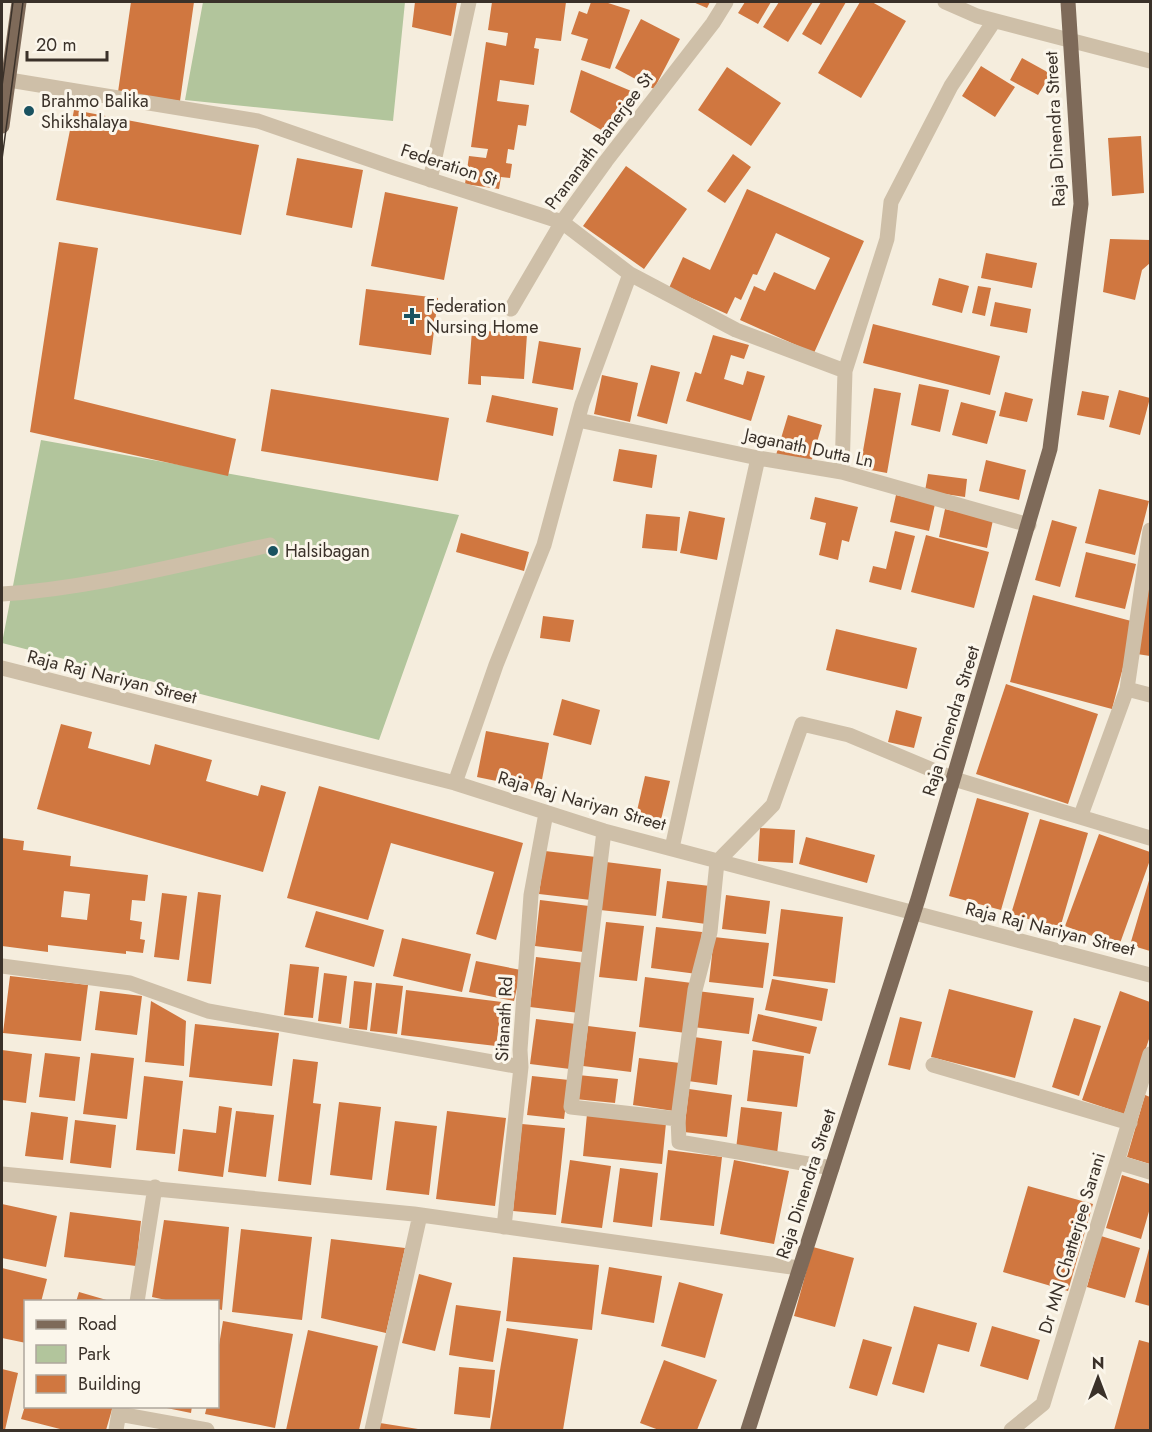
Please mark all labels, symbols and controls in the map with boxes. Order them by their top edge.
scale bar [27,24,106,62]
text: 20 m [36,32,76,58]
street label: Raja Dinendra Street [1038,50,1072,207]
street label: Prananath Banerjee St [539,66,660,215]
place label: Brahmo Balika Shikshalaya [41,88,149,135]
marker: Brahmo Balika Shikshalaya [22,104,36,118]
street label: Federation St [397,137,501,193]
place label: Federation Nursing Home [426,293,539,340]
marker: Federation Nursing Home [403,307,421,325]
street label: Jaganath Dutta Ln [740,421,876,474]
place label: Halsibagan [285,538,370,564]
marker: Halsibagan [266,544,280,558]
street label: Raja Dinendra Street [916,642,986,799]
street label: Raja Raj Nariyan Street [25,643,200,711]
street label: Raja Raj Nariyan Street [495,765,670,838]
street label: Raja Raj Nariyan Street [963,895,1138,963]
street label: Sitanath Rd [489,976,519,1062]
street label: Raja Dinendra Street [770,1105,843,1262]
street label: Dr MN Chatterjee Sarani [1032,1149,1112,1337]
legend [24,1300,219,1408]
text: Road [78,1311,117,1337]
text: Park [78,1341,110,1367]
north arrow [1068,1348,1128,1408]
text: N [1092,1352,1104,1375]
text: Building [78,1371,141,1397]

